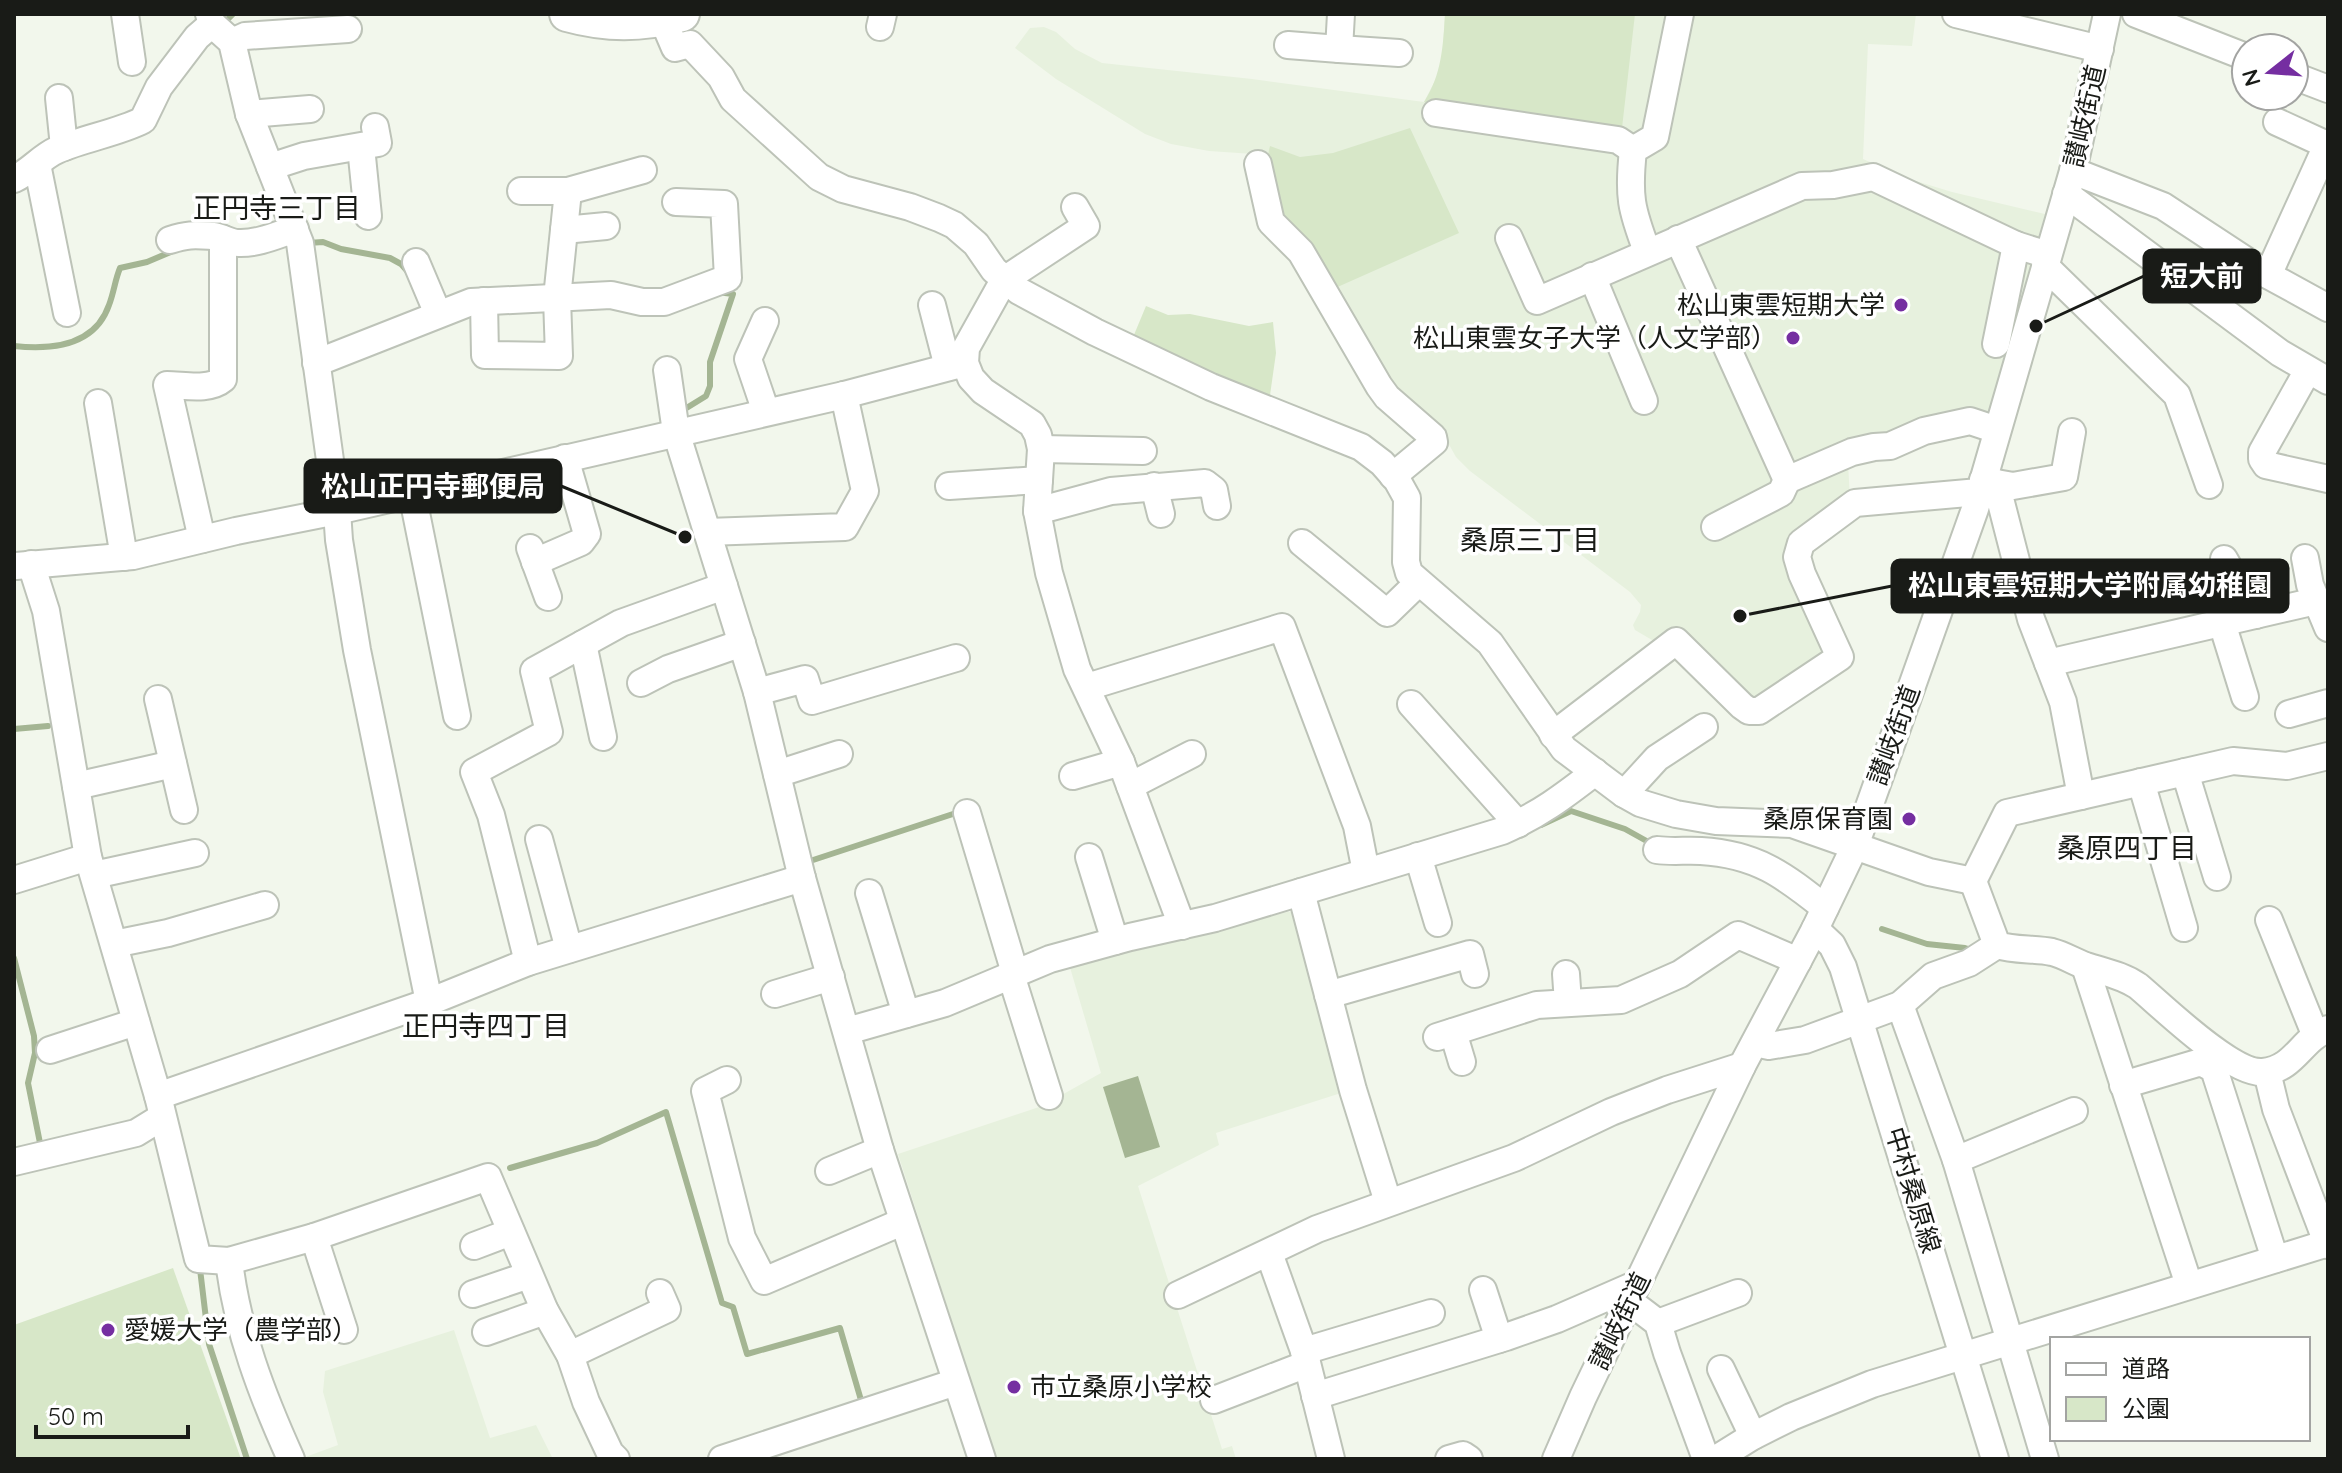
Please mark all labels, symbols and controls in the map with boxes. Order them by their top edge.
north arrow [2230,32,2310,112]
street label: 讃岐街道 [2057,62,2112,170]
text: N [2235,66,2267,90]
district label: 正円寺三丁目 [193,190,361,225]
callout: 短大前 [2144,250,2260,302]
text: 短大前 [2160,258,2244,293]
place label: 松山東雲短期大学 [1677,288,1885,321]
marker: 松山東雲短期大学 [1892,296,1910,314]
place label: 松山東雲女子大学（人文学部） [1413,321,1777,354]
marker: 松山東雲女子大学（人文学部） [1784,329,1802,347]
callout: 松山正円寺郵便局 [305,460,561,512]
text: 松山正円寺郵便局 [321,468,545,503]
district label: 桑原三丁目 [1460,522,1600,557]
callout: 松山東雲短期大学附属幼稚園 [1892,560,2288,612]
text: 松山東雲短期大学附属幼稚園 [1908,567,2272,602]
street label: 讃岐街道 [1860,680,1927,789]
place label: 桑原保育園 [1763,802,1893,835]
marker: 桑原保育園 [1900,810,1918,828]
district label: 桑原四丁目 [2057,830,2197,865]
district label: 正円寺四丁目 [402,1008,570,1043]
street label: 中村桑原線 [1879,1123,1948,1257]
street label: 讃岐街道 [1582,1267,1657,1375]
place label: 愛媛大学（農学部） [124,1313,358,1346]
marker: 愛媛大学（農学部） [99,1321,117,1339]
legend [2050,1337,2310,1441]
text: 道路 [2122,1353,2170,1383]
place label: 市立桑原小学校 [1030,1370,1212,1403]
marker: 市立桑原小学校 [1005,1378,1023,1396]
scale bar [36,1389,188,1439]
text: 公園 [2122,1393,2170,1423]
text: 50 m [48,1401,104,1431]

